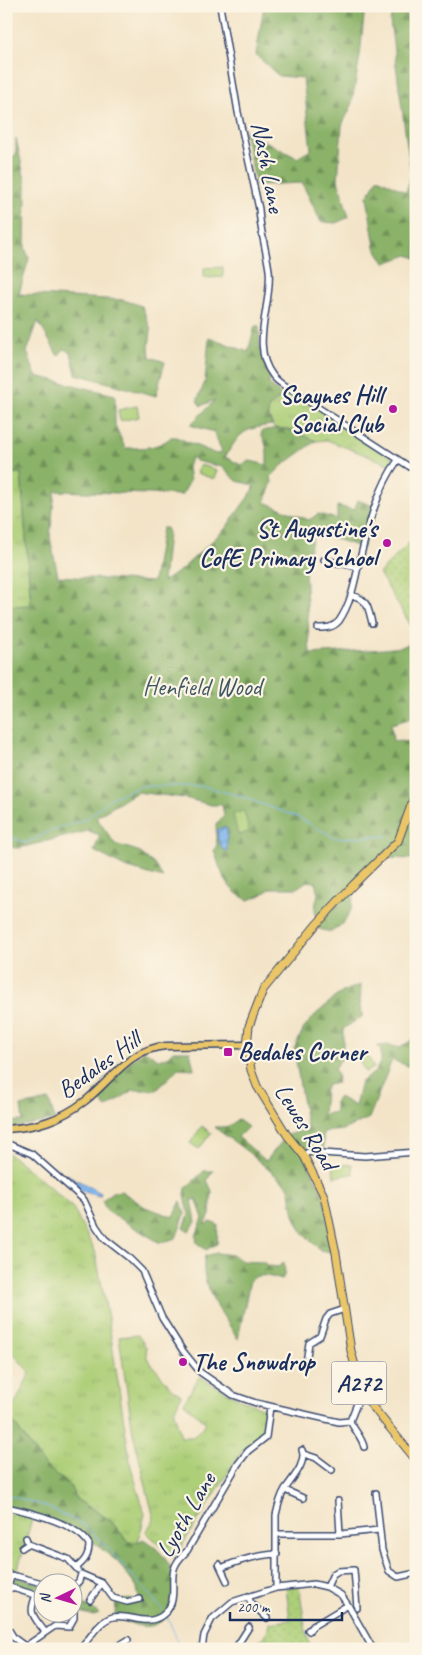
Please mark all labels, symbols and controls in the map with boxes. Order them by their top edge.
street label: Nash Lane [244,119,293,217]
place label: Scaynes Hill Social Club [280,379,388,440]
marker: Scaynes Hill Social Club [387,403,399,415]
place label: St Augustine's CofE Primary School [199,513,382,574]
marker: St Augustine's CofE Primary School [381,537,393,549]
park label: Henfield Wood [143,671,265,703]
street label: Bedales Hill [51,1021,151,1106]
place label: Bedales Corner [238,1036,369,1068]
marker: Bedales Corner [222,1046,234,1058]
street label: Lewes Road [267,1078,347,1179]
place label: The Snowdrop [193,1346,317,1378]
marker: The Snowdrop [177,1356,189,1368]
road number: A272 [332,1362,386,1405]
street label: Lyoth Lane [149,1465,224,1563]
north arrow [32,1572,82,1622]
scale bar [230,1590,342,1622]
text: N [36,1592,54,1604]
text: 200 m [237,1598,271,1617]

